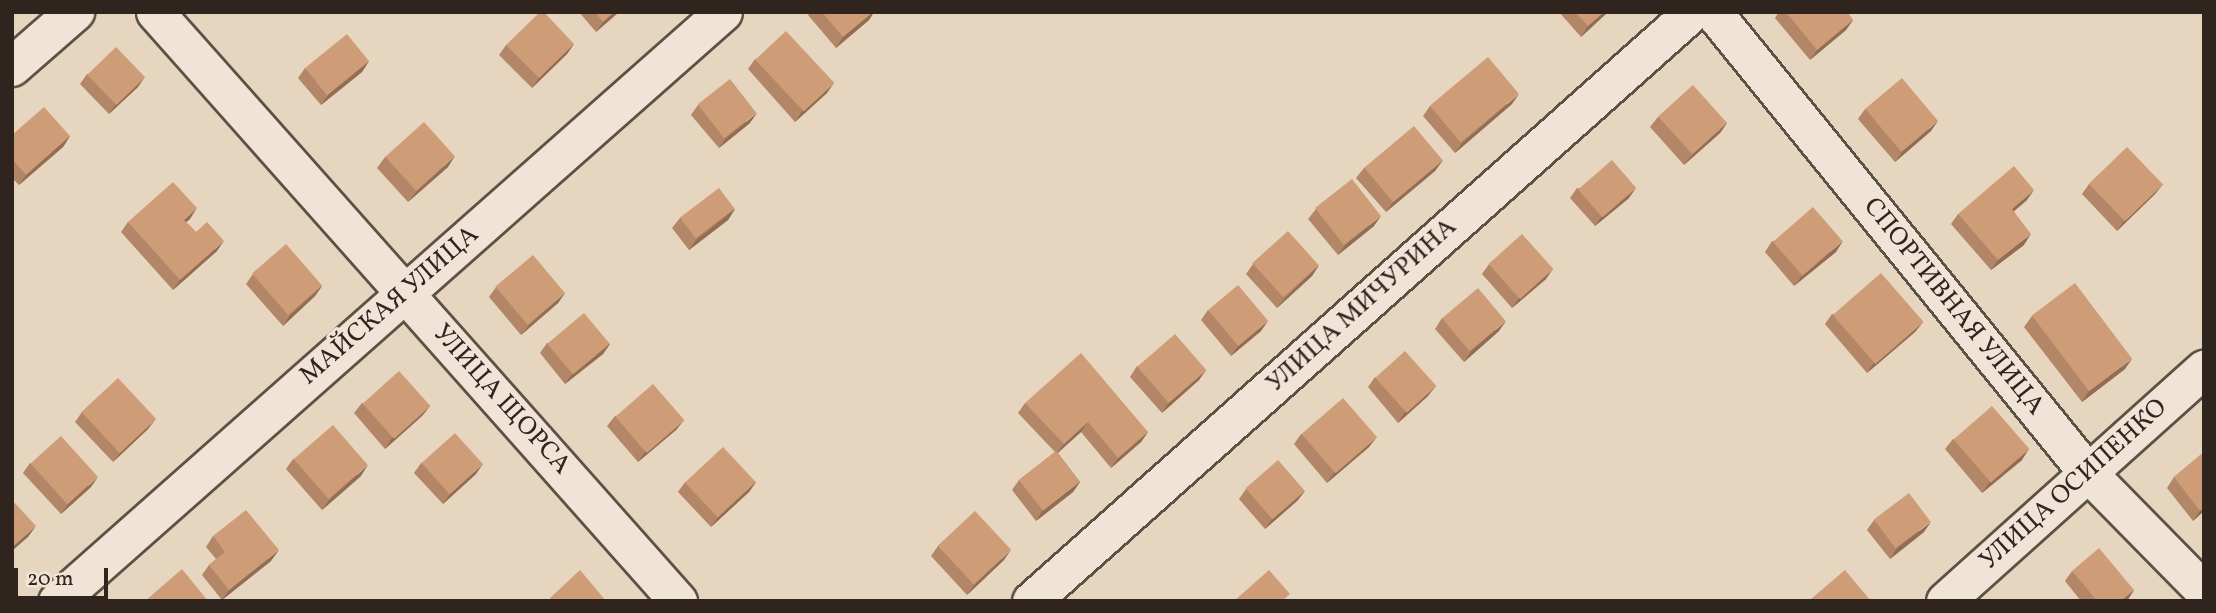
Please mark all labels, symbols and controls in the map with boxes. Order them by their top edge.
street label: СПОРТИВНАЯ УЛИЦА [1856,192,2050,422]
street label: УЛИЦА МИЧУРИНА [1260,212,1464,400]
street label: МАЙСКАЯ УЛИЦА [294,220,486,392]
street label: УЛИЦА ЩОРСА [425,318,577,482]
street label: УЛИЦА ОСИПЕНКО [1974,393,2174,577]
scale bar [18,554,112,598]
text: 20 m [27,565,73,594]

